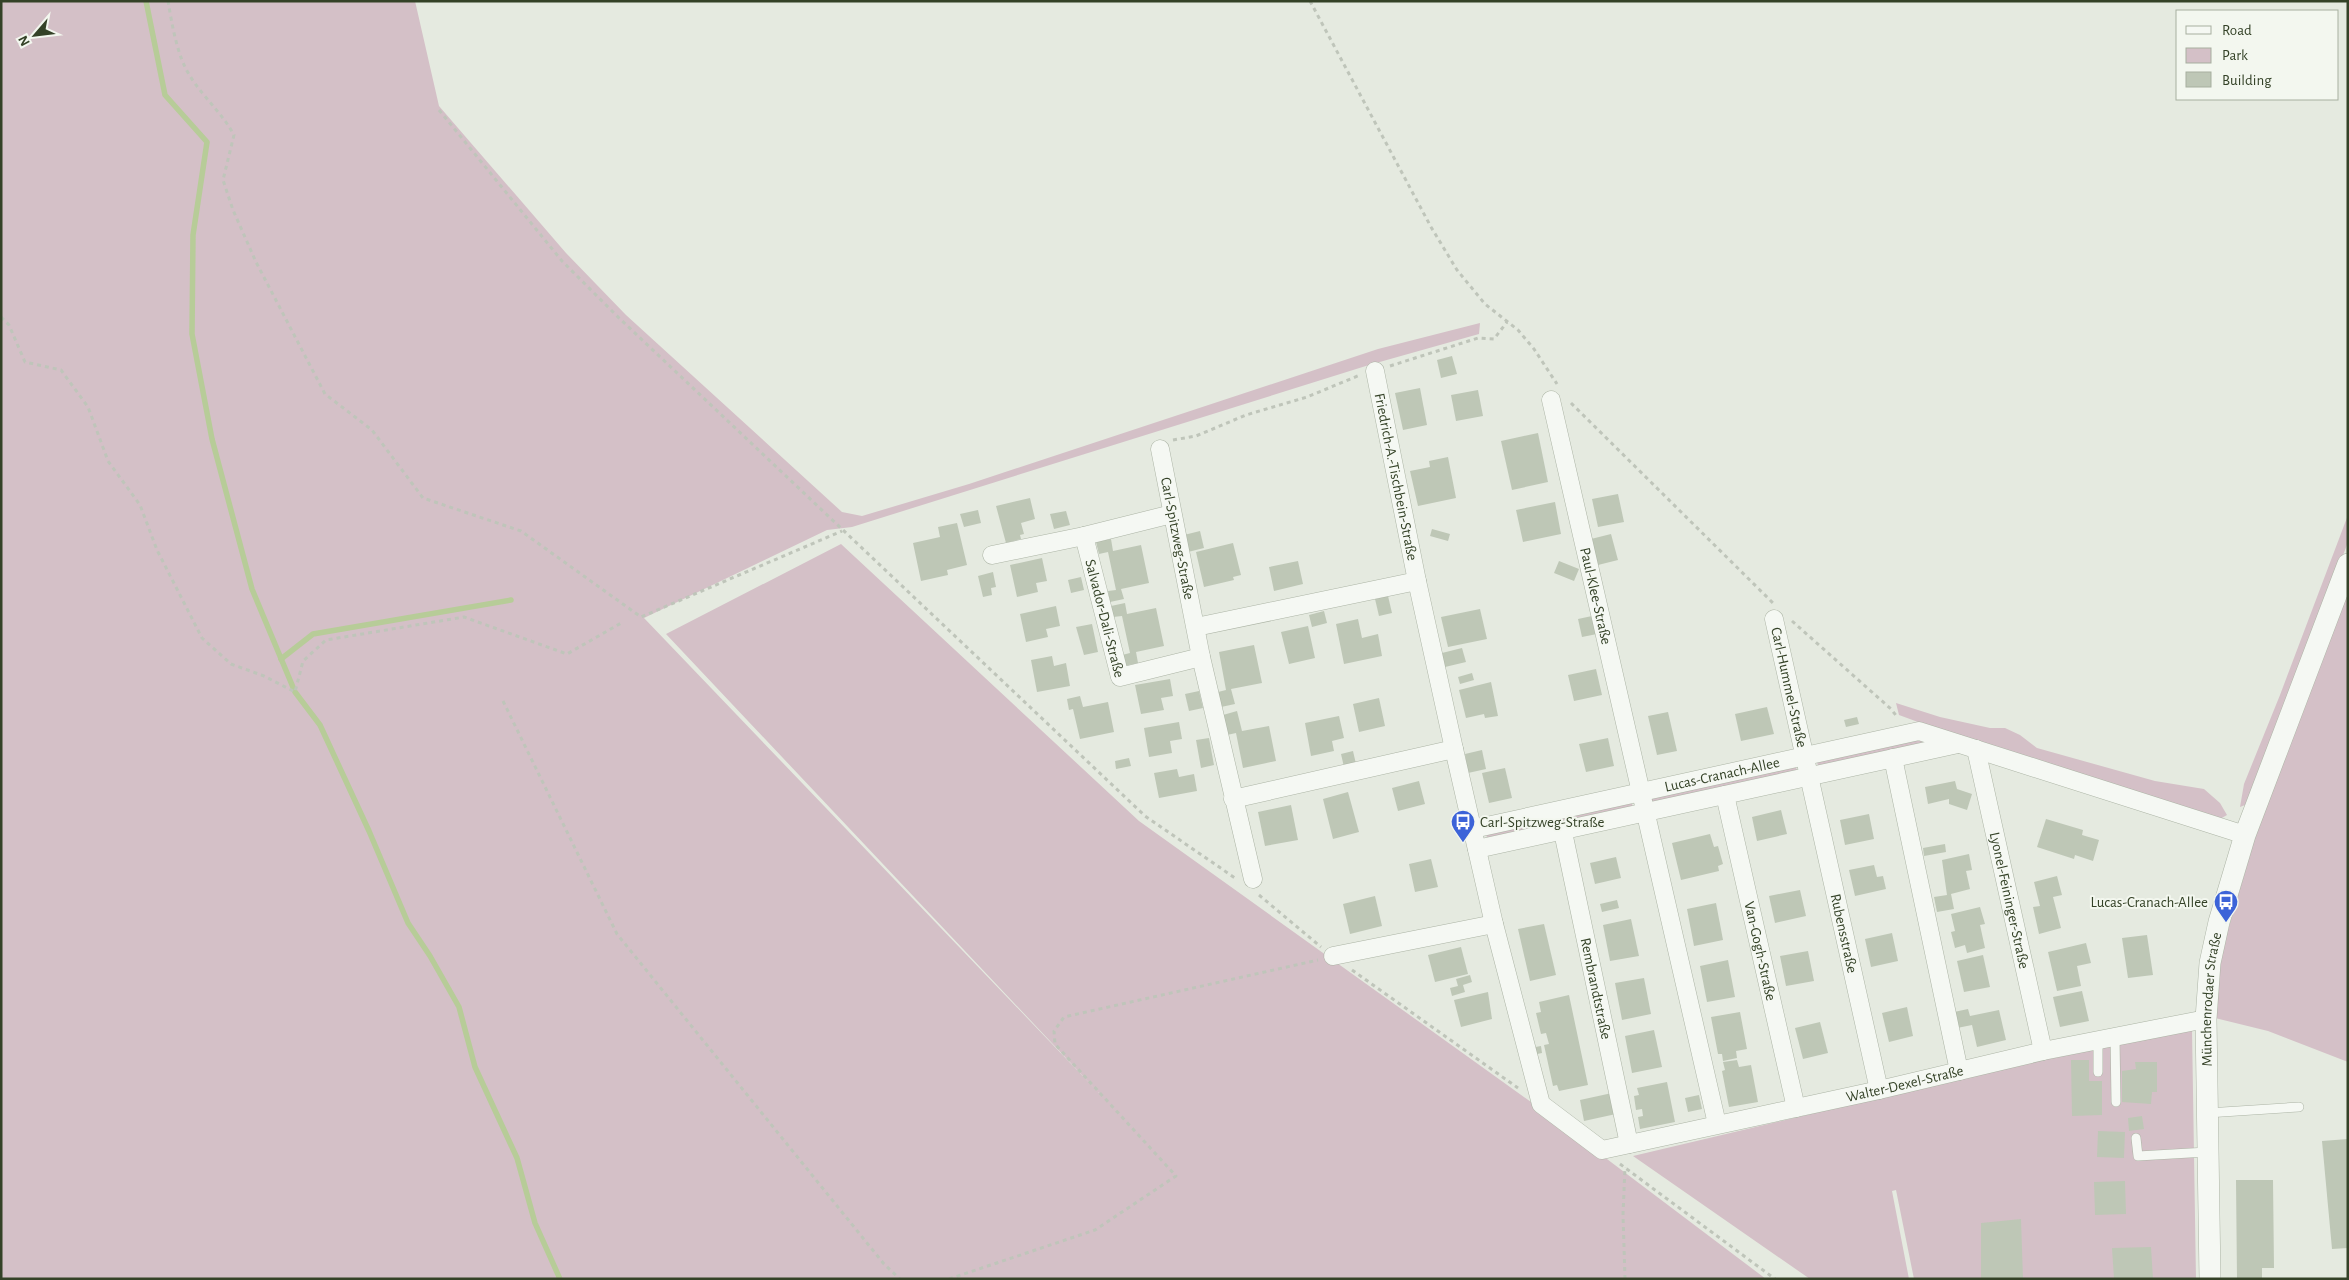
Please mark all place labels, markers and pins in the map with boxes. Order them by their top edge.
bus stop icon: Carl-Spitzweg-Straße [1450,809,1476,843]
place label: Carl-Spitzweg-Straße [1480,815,1604,830]
bus stop icon: Lucas-Cranach-Allee [2213,889,2239,923]
place label: Lucas-Cranach-Allee [2090,895,2208,910]

